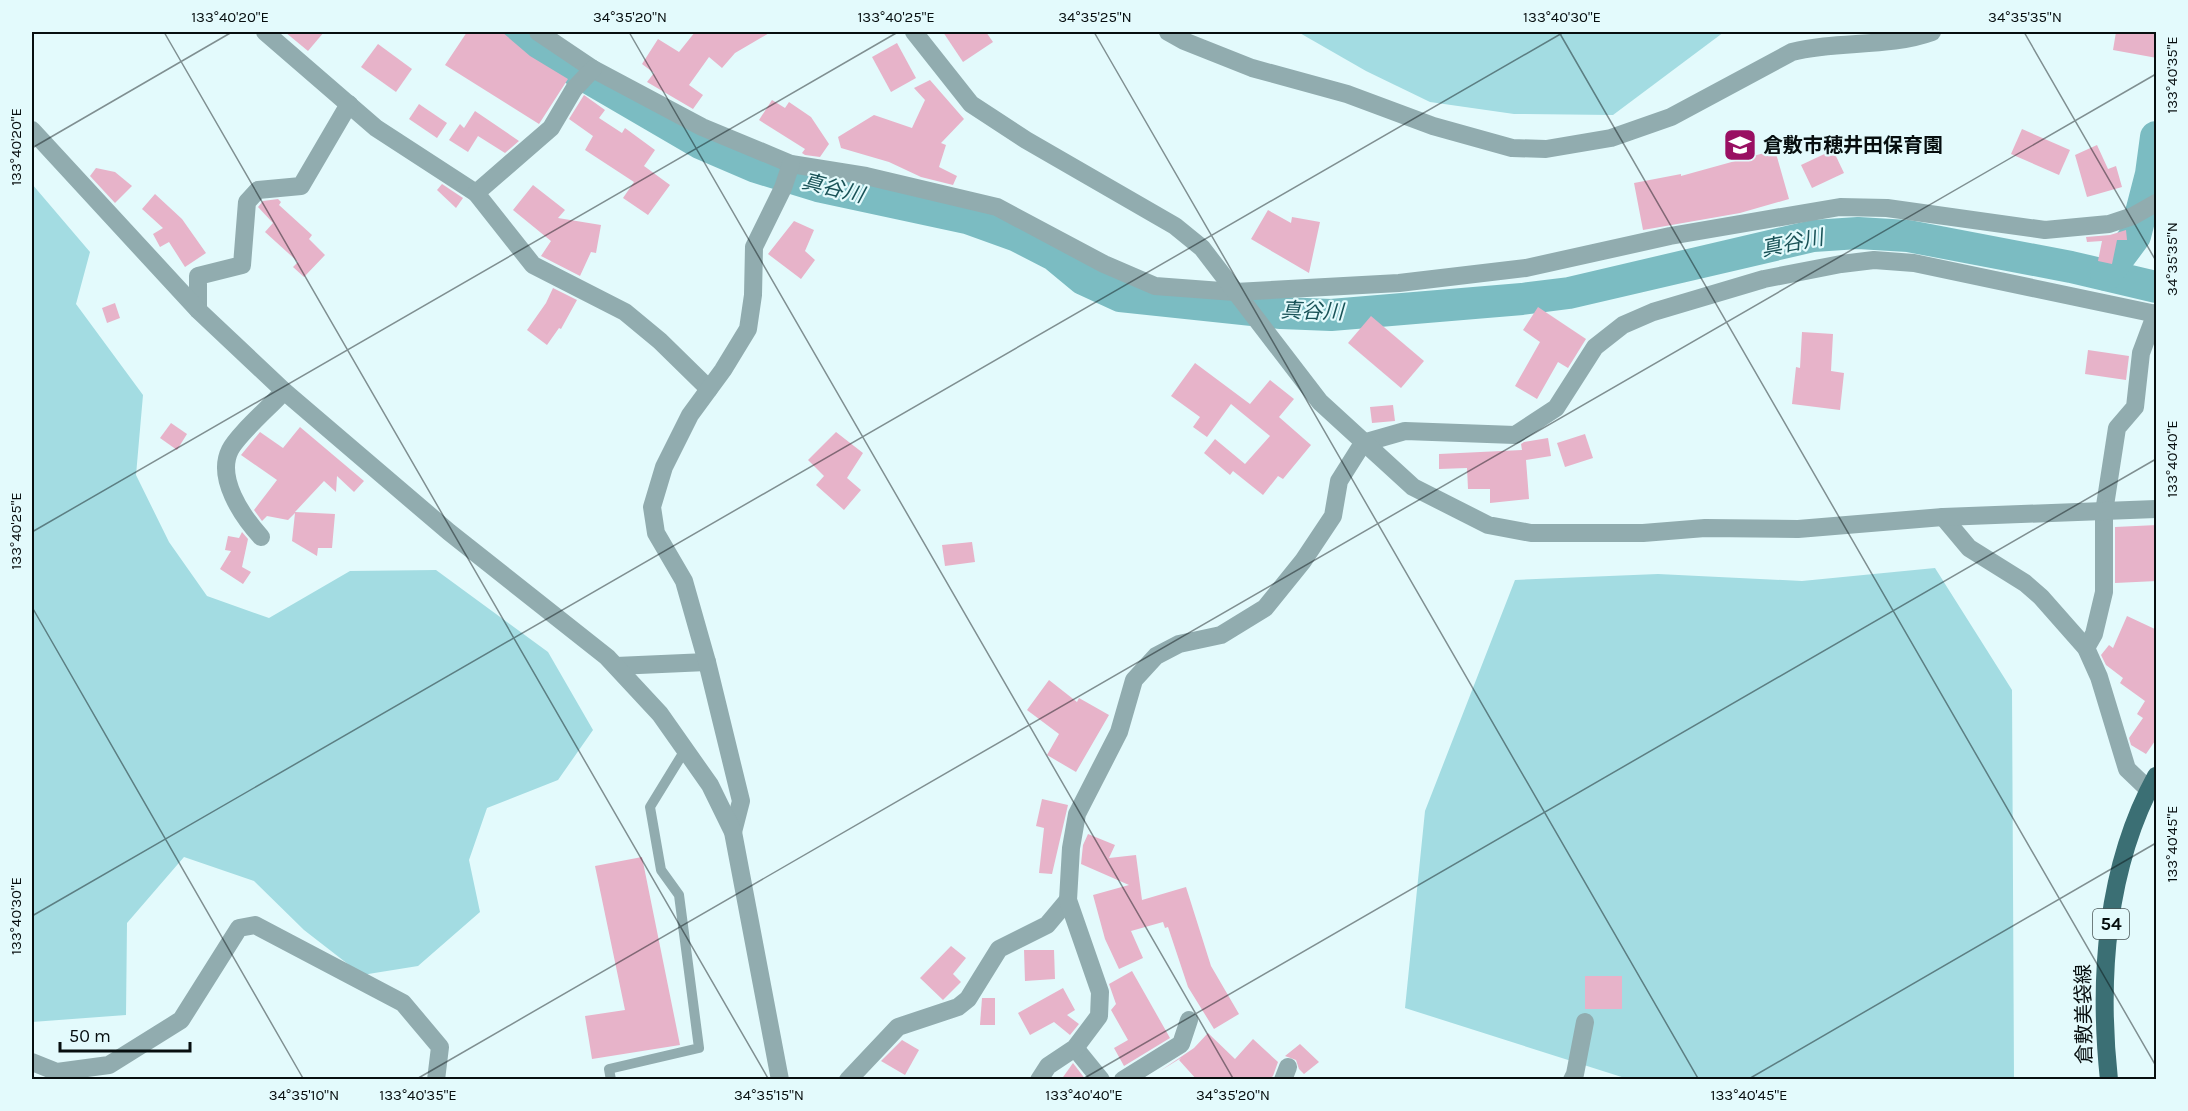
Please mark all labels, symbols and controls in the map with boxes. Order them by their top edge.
text: 133°40'20"E [191,8,269,26]
text: 34°35'20"N [593,8,667,26]
text: 133°40'25"E [857,8,935,26]
text: 34°35'25"N [1058,8,1132,26]
text: 133°40'30"E [1523,8,1601,26]
text: 34°35'35"N [1988,8,2062,26]
text: 133°40'35"E [2163,36,2181,114]
text: 133°40'20"E [7,108,25,186]
school or university icon: 倉敷市穂井田保育園 [1722,127,1758,163]
place label: 倉敷市穂井田保育園 [1763,134,1943,157]
water label: 真谷川 [800,169,868,208]
text: 34°35'35"N [2163,222,2181,296]
water label: 真谷川 [1759,225,1827,261]
water label: 真谷川 [1280,298,1346,324]
text: 133°40'40"E [2163,420,2181,498]
text: 133°40'25"E [7,492,25,570]
text: 133°40'45"E [2163,806,2181,882]
text: 133°40'30"E [7,877,25,955]
road number: 54 [2093,909,2129,939]
street label: 倉敷美袋線 [2072,964,2096,1064]
scale bar [60,1015,190,1053]
text: 50 m [69,1025,111,1047]
text: 34°35'10"N [269,1086,339,1104]
text: 133°40'35"E [379,1086,457,1104]
text: 34°35'15"N [734,1086,804,1104]
text: 133°40'40"E [1045,1086,1123,1104]
text: 34°35'20"N [1196,1086,1270,1104]
text: 133°40'45"E [1711,1086,1787,1104]

